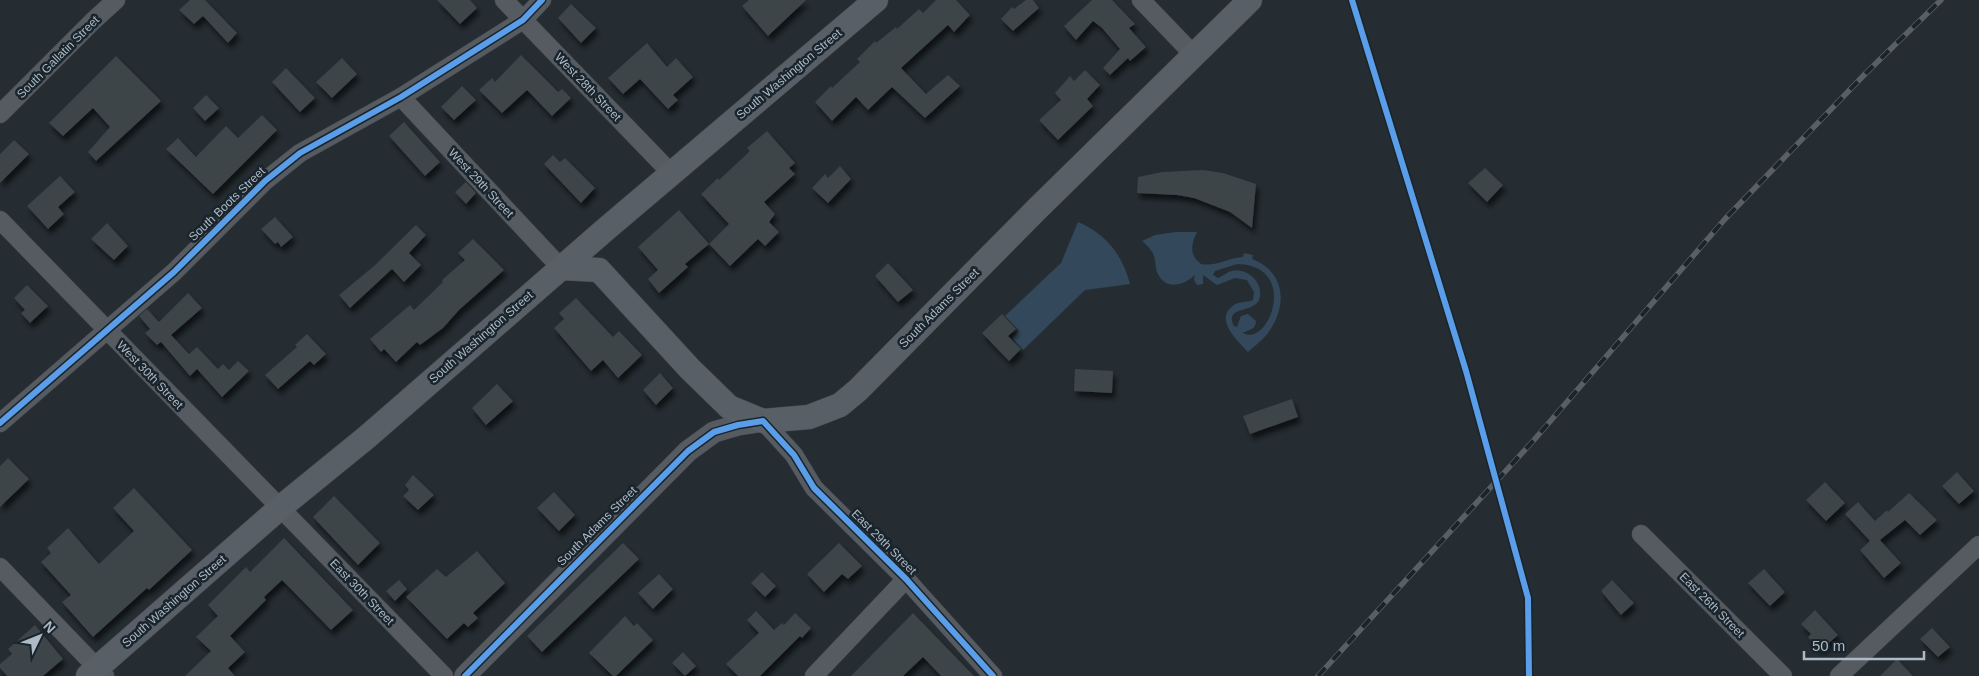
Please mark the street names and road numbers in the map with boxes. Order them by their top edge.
street label: South Gallatin Street [14,12,103,101]
street label: South Washington Street [734,25,845,122]
street label: West 28th Street [552,50,624,124]
street label: West 29th Street [445,146,517,221]
street label: South Boots Street [186,164,269,244]
street label: South Adams Street [896,265,982,351]
street label: South Washington Street [426,288,536,386]
street label: West 30th Street [114,338,186,412]
street label: South Adams Street [554,483,640,569]
street label: East 29th Street [849,507,920,578]
street label: South Washington Street [119,552,229,650]
street label: East 30th Street [327,556,397,628]
street label: East 26th Street [1677,570,1748,641]

